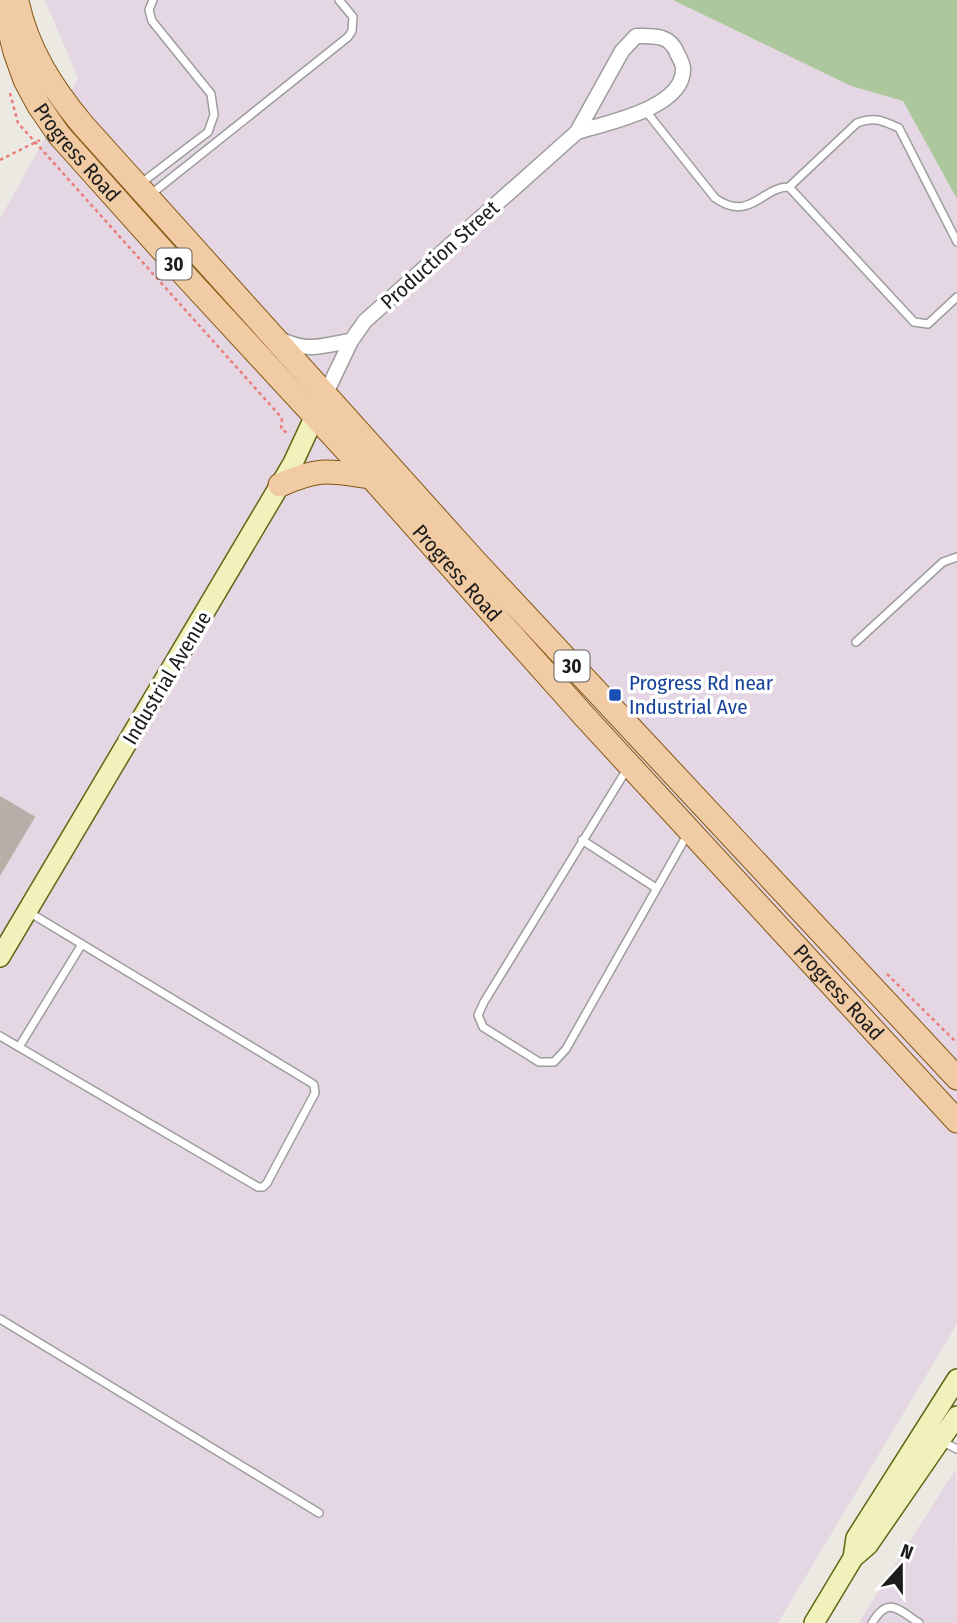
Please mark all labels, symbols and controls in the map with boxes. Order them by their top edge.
street label: Progress Road [28,98,126,207]
street label: Production Street [375,195,505,315]
road number: 30 [156,248,192,280]
street label: Progress Road [407,519,507,627]
street label: Industrial Avenue [117,607,217,749]
road number: 30 [554,650,590,681]
place label: Progress Rd near Industrial Ave [629,670,774,720]
marker: Progress Rd near Industrial Ave [607,687,623,703]
street label: Progress Road [788,939,889,1046]
north arrow [866,1532,936,1602]
text: N [897,1539,916,1564]

